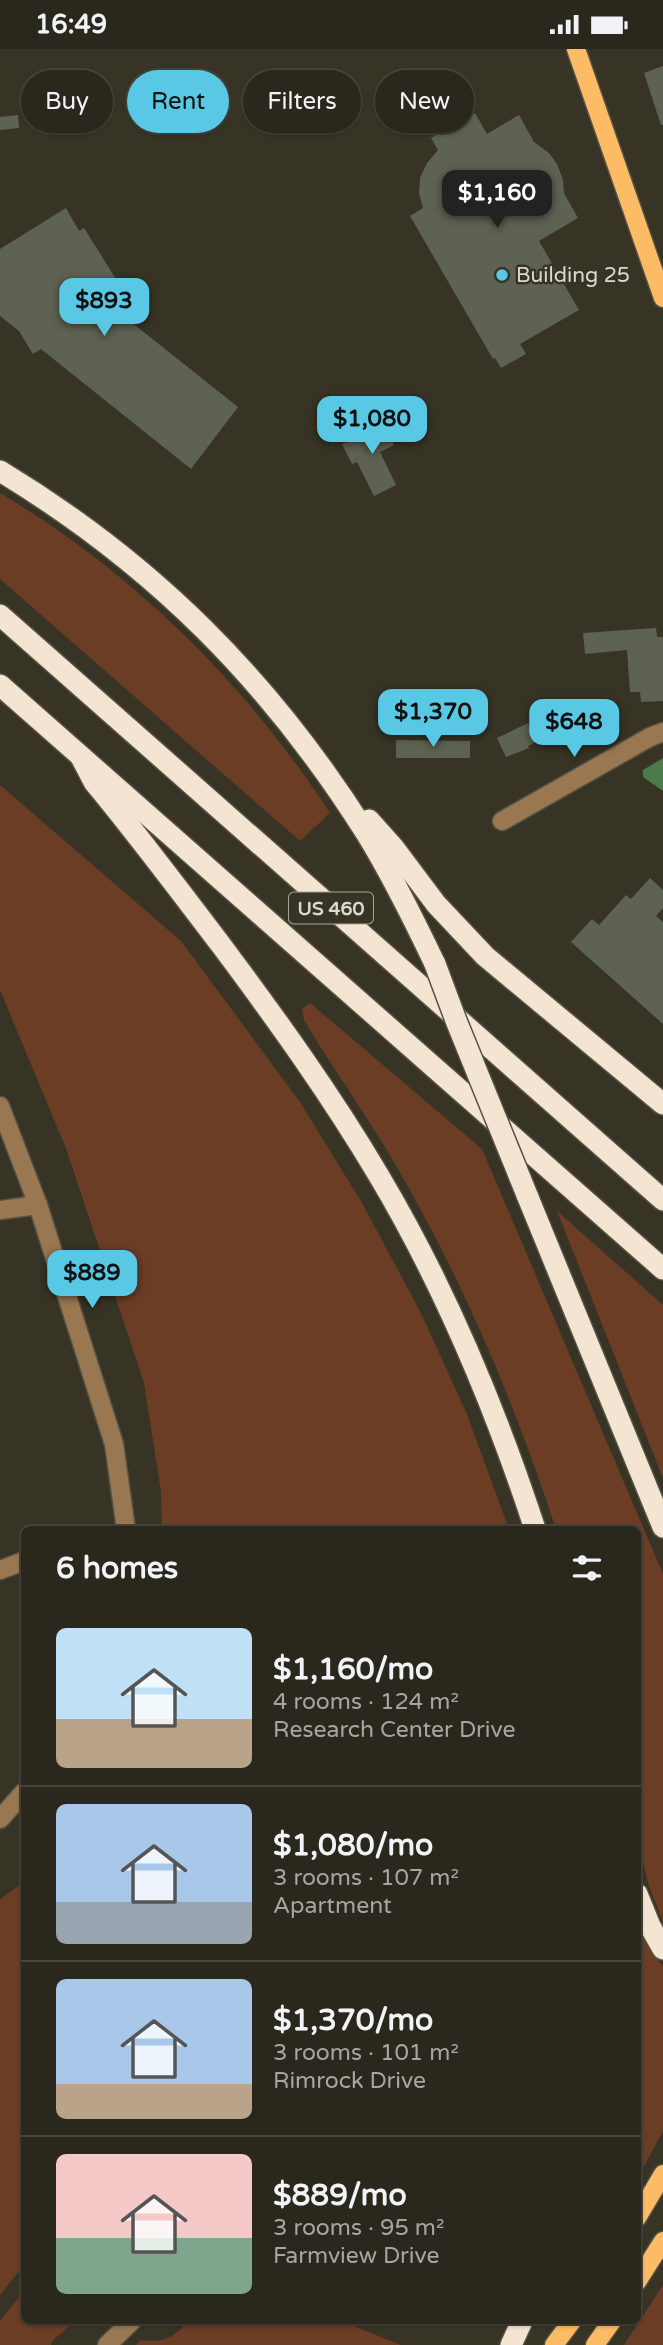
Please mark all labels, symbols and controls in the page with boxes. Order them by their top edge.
text: 16:49 [35,9,107,40]
chip: Buy [21,70,113,133]
chip: Rent [127,70,229,133]
chip: Filters [243,70,361,133]
chip: New [375,70,474,133]
pin: $1,160 [440,171,554,230]
text: $1,160 [458,179,536,207]
place label: Building 25 [516,263,630,288]
marker: Building 25 [494,267,510,283]
pin: $893 [63,279,145,338]
text: $893 [75,287,133,315]
pin: $1,080 [315,397,429,456]
text: $1,080 [333,405,411,433]
pin: $1,370 [376,689,490,749]
text: $1,370 [394,698,472,726]
pin: $648 [533,699,615,759]
text: $648 [545,708,603,736]
road number: US 460 [289,893,373,923]
pin: $889 [51,1251,133,1310]
text: $889 [63,1259,121,1287]
icon: filters [568,1549,606,1587]
text: 6 homes [56,1550,178,1587]
text: $1,160/mo [273,1651,433,1688]
icon: home [112,1656,196,1740]
text: 4 rooms · 124 m² [273,1688,459,1716]
text: Research Center Drive [273,1716,516,1744]
text: $1,080/mo [273,1827,433,1864]
icon: home [112,1832,196,1916]
text: 3 rooms · 107 m² [273,1864,459,1892]
text: Apartment [273,1892,392,1920]
text: $1,370/mo [273,2002,433,2039]
icon: home [112,2007,196,2091]
text: 3 rooms · 101 m² [273,2039,459,2067]
text: Rimrock Drive [273,2067,426,2095]
text: $889/mo [273,2177,407,2214]
icon: home [112,2182,196,2266]
text: 3 rooms · 95 m² [273,2214,444,2242]
text: Farmview Drive [273,2242,440,2270]

